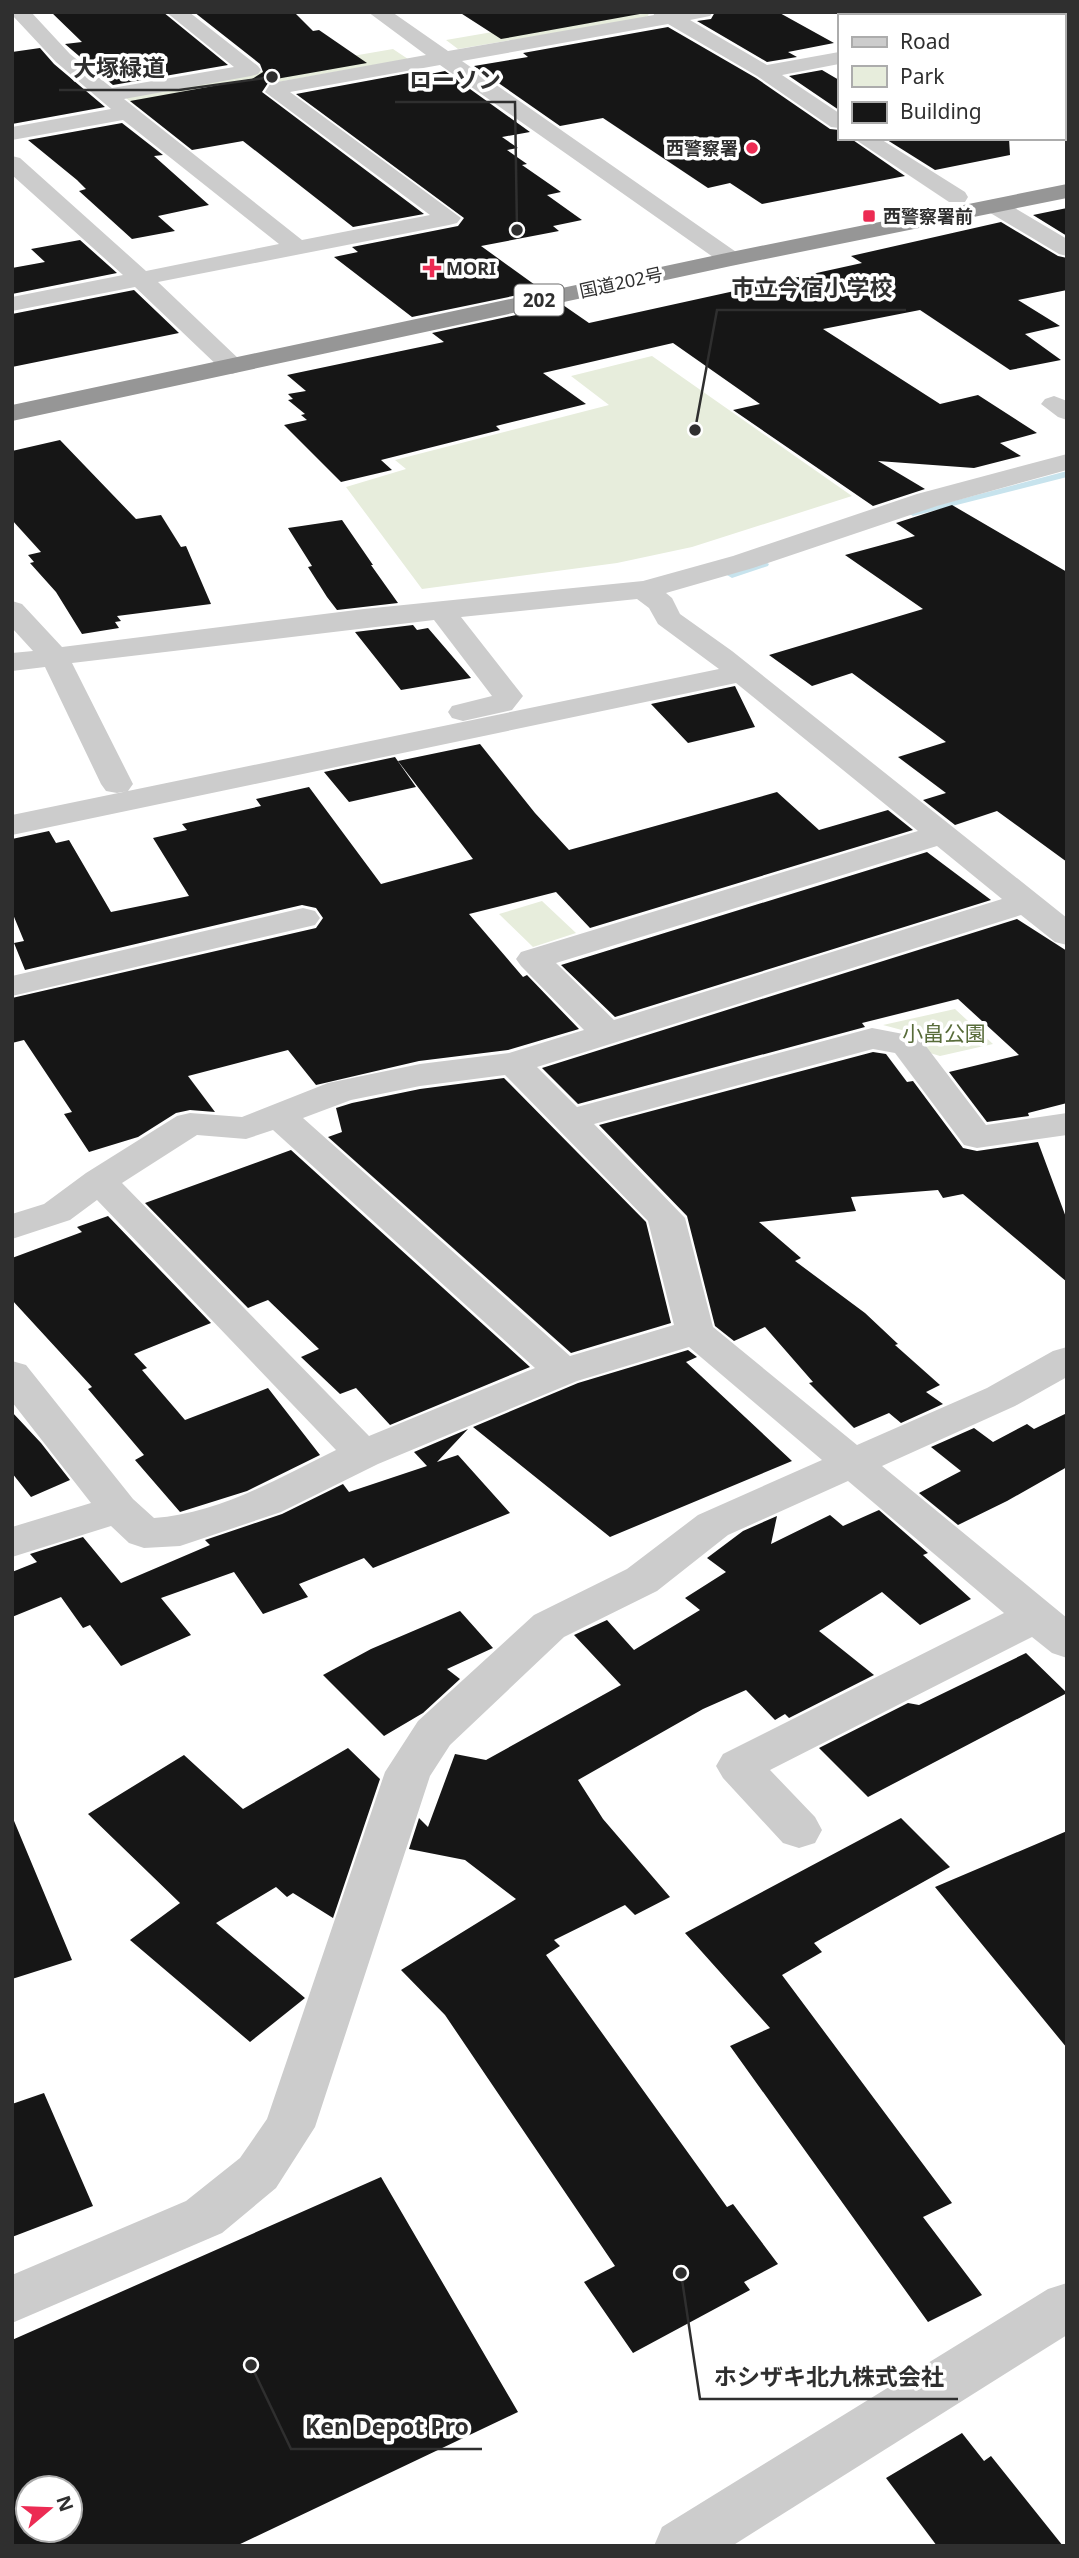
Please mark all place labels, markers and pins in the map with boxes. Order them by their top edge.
callout: 大塚緑道 [59,46,179,90]
callout: ローソン [395,58,515,102]
place label: 西警察署 [666,136,738,160]
marker: 西警察署 [744,140,760,156]
place label: 西警察署前 [883,204,973,228]
marker: 西警察署前 [861,208,877,224]
place label: MORI [446,256,496,280]
marker: MORI [424,260,440,276]
callout: 市立今宿小学校 [717,266,906,310]
callout: ホシザキ北九株式会社 [700,2355,958,2399]
callout: Ken Depot Pro [291,2405,482,2449]

